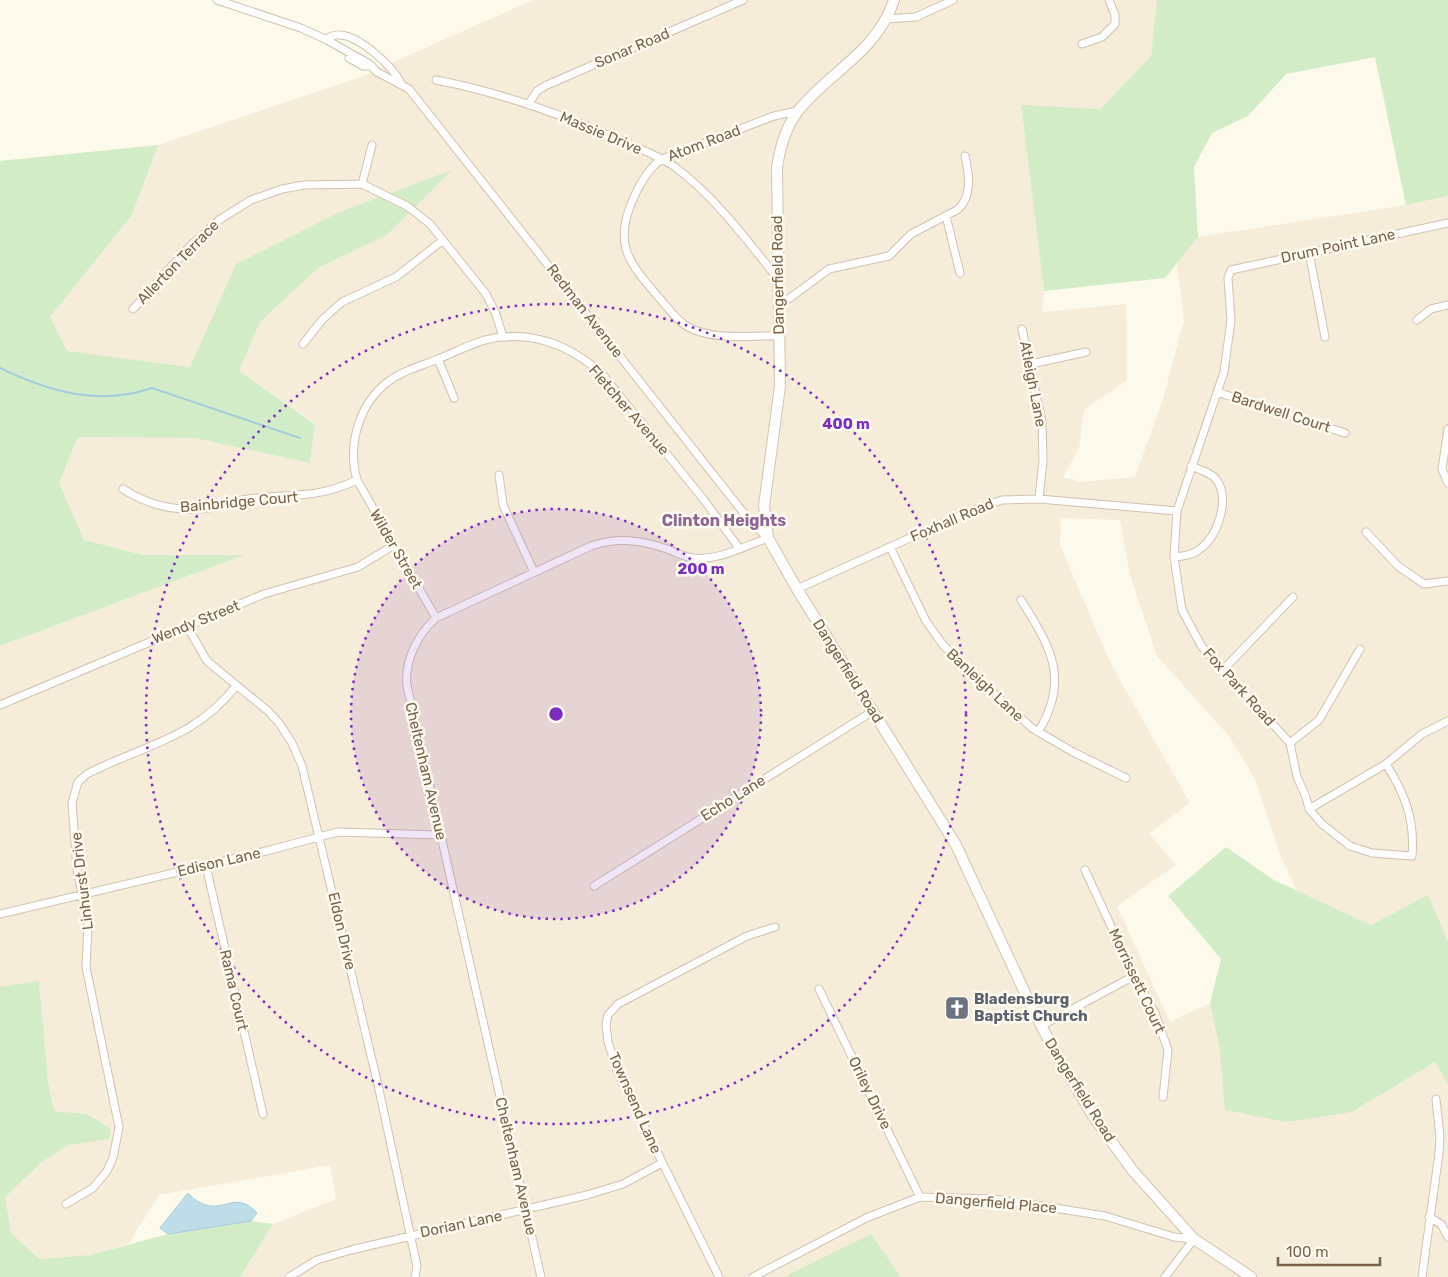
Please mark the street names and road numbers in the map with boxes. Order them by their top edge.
street label: Sonar Road [592,24,672,72]
street label: Massie Drive [557,108,645,158]
street label: Atom Road [665,121,743,165]
street label: Dangerfield Road [768,215,788,335]
street label: Allerton Terrace [133,216,223,308]
street label: Drum Point Lane [1279,225,1397,267]
street label: Redman Avenue [543,261,627,361]
street label: Atleigh Lane [1016,339,1050,429]
street label: Fletcher Avenue [585,361,673,459]
street label: Bardwell Court [1229,388,1333,437]
street label: Bainbridge Court [179,488,299,516]
street label: Foxhall Road [908,494,996,546]
street label: Wilder Street [366,506,426,592]
street label: Wendy Street [149,596,243,648]
street label: Dangerfield Road [809,616,887,726]
street label: Fox Park Road [1199,644,1279,730]
street label: Banleigh Lane [943,645,1027,725]
street label: Cheltenham Avenue [401,700,451,842]
street label: Echo Lane [697,771,769,825]
street label: Linhurst Drive [67,831,97,931]
street label: Edison Lane [176,844,262,880]
street label: Eldon Drive [324,890,360,972]
street label: Morrissett Court [1105,926,1169,1036]
street label: Rama Court [216,948,252,1032]
street label: Dangerfield Road [1041,1035,1119,1145]
street label: Townsend Lane [605,1050,665,1156]
street label: Oriley Drive [845,1054,895,1132]
street label: Cheltenham Avenue [491,1095,541,1237]
street label: Dangerfield Place [935,1189,1057,1217]
street label: Dorian Lane [418,1207,504,1241]

